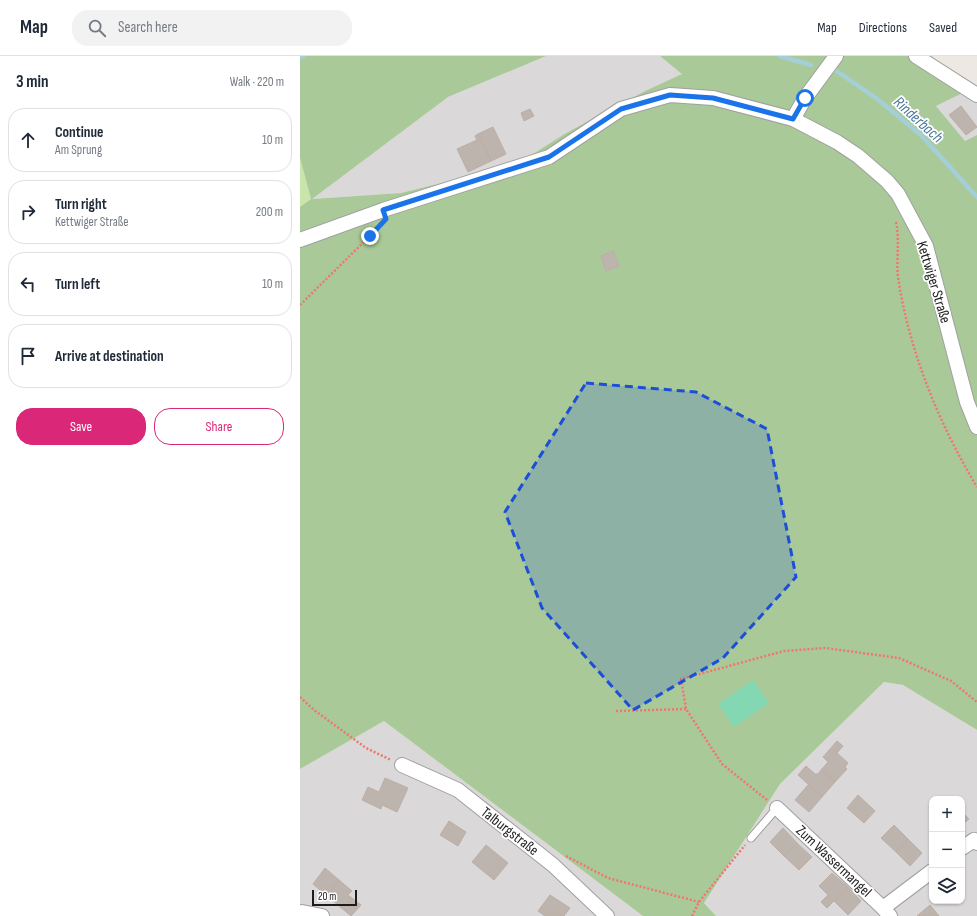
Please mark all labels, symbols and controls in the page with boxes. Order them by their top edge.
search box [72,10,352,46]
text: Map [20,16,48,39]
icon: search [86,17,108,39]
text: Search here [118,18,178,37]
text: Map [817,19,837,36]
text: Directions [859,19,907,36]
text: Saved [929,19,957,36]
text: 3 min [16,72,49,92]
text: Walk · 220 m [230,74,284,90]
route start [796,89,814,107]
water label: Rinderbach [889,93,947,147]
text: Continue [55,123,104,142]
icon: ahead [17,129,39,151]
text: 10 m [262,132,283,148]
text: Am Sprung [55,142,102,158]
text: Turn right [55,195,107,214]
icon: right [17,201,39,223]
text: 200 m [256,204,283,220]
text: Kettwiger Straße [55,214,128,230]
route end [361,227,379,245]
street label: Kettwiger Straße [912,239,955,325]
icon: left [17,273,39,295]
text: Turn left [55,275,100,294]
text: 10 m [262,276,283,292]
icon: arrive [17,345,39,367]
text: Arrive at destination [55,347,164,366]
button: Save [16,408,146,445]
button: Share [154,408,284,445]
map controls [929,796,965,904]
button: + [929,796,965,832]
street label: Talburgstraße [477,803,542,860]
street label: Zum Wassermangel [792,821,876,901]
button: − [929,832,965,868]
button: layers [929,868,965,904]
scale bar [312,888,357,907]
text: 20 m [318,890,336,903]

